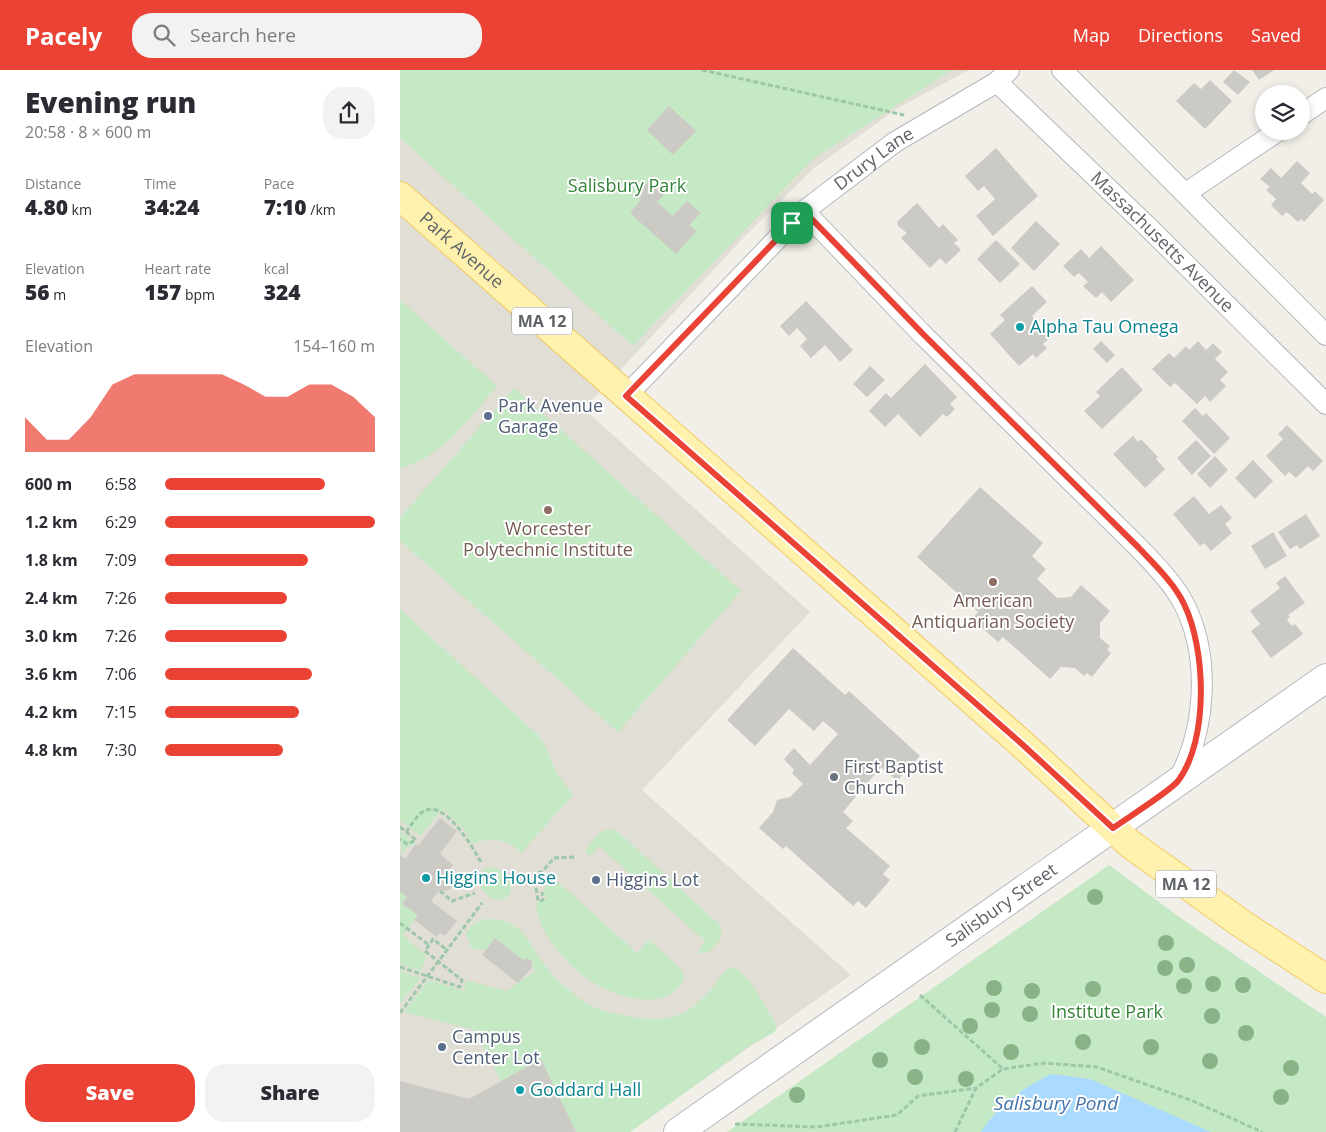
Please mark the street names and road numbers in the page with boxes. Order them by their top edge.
street label: Drury Lane [829,121,917,195]
street label: Massachusetts Avenue [1086,166,1240,317]
street label: Park Avenue [415,206,510,293]
road number: MA 12 [512,308,572,334]
street label: Salisbury Street [940,857,1061,952]
road number: MA 12 [1156,871,1216,898]

